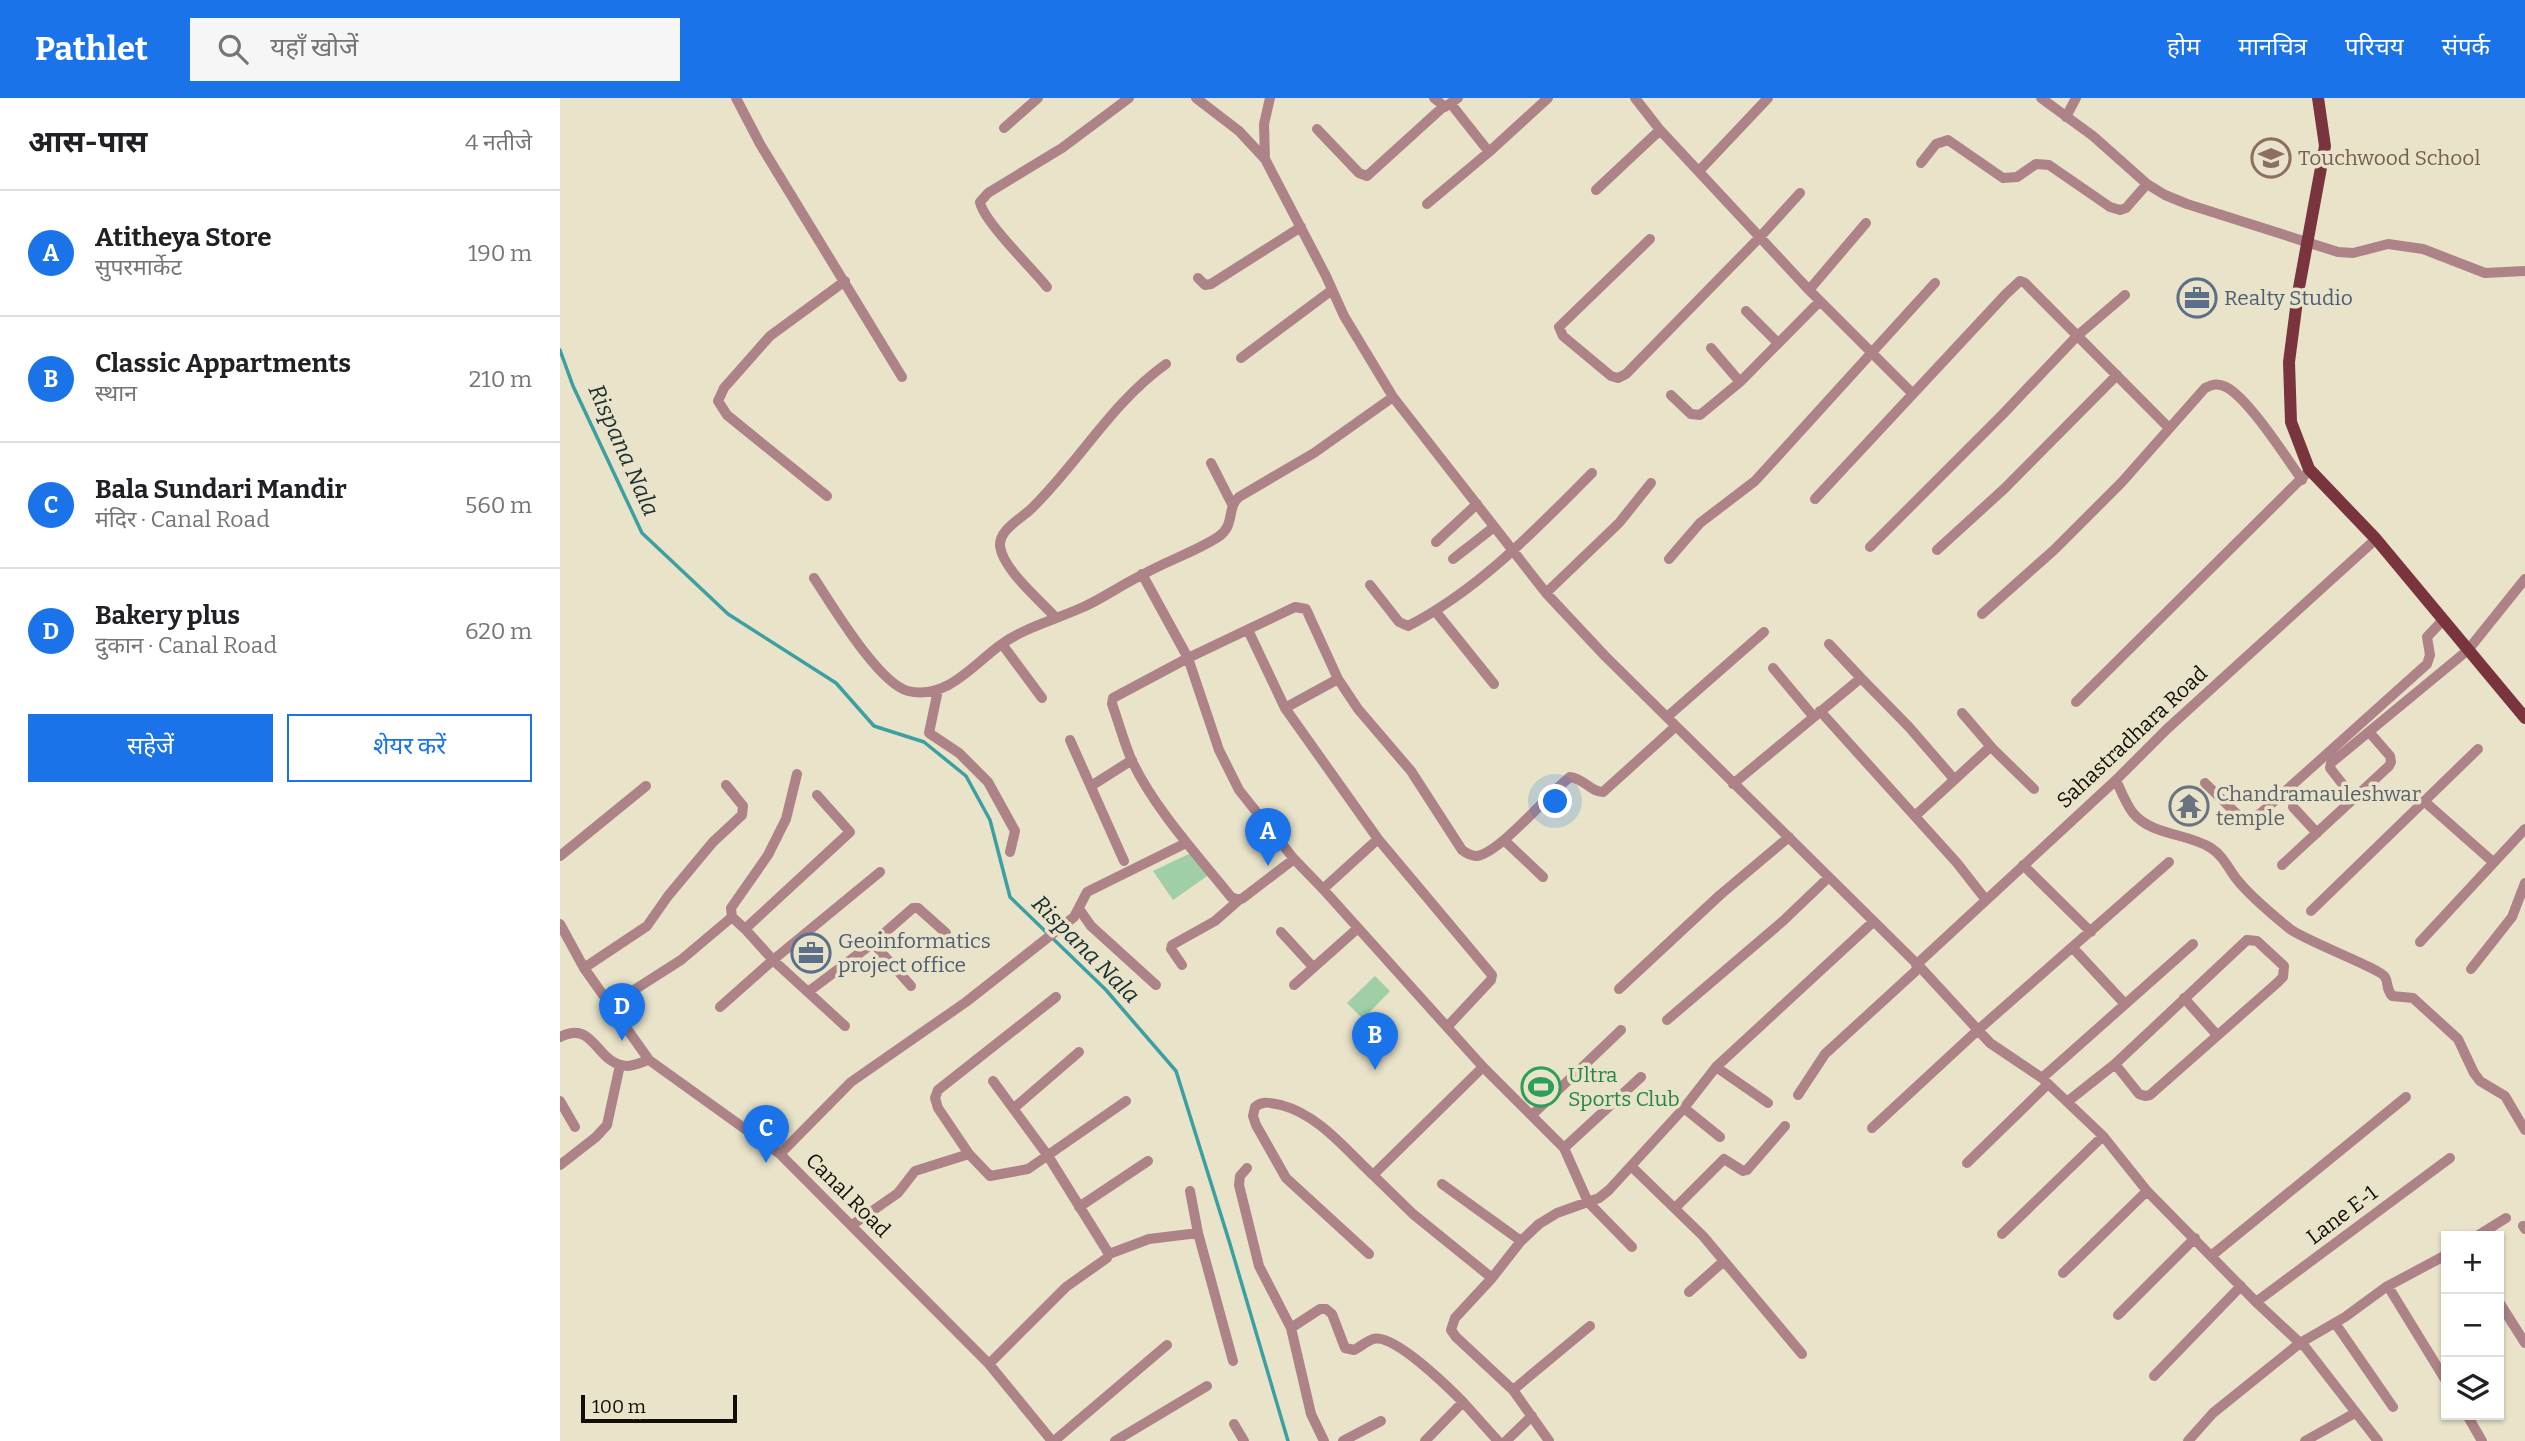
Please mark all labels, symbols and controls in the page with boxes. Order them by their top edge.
search box [190,18,680,81]
text: Pathlet [35,29,148,69]
icon: search [214,30,252,68]
text: यहाँ खोजें [270,32,358,63]
text: होम [2167,33,2200,61]
text: मानचित्र [2238,33,2307,61]
text: परिचय [2345,33,2404,61]
text: संपर्क [2442,33,2490,61]
text: आस-पास [28,124,147,160]
text: 4 नतीजे [465,128,532,156]
school or university icon: Touchwood School [2250,137,2292,179]
place label: Touchwood School [2298,145,2480,171]
text: Atitheya Store [95,222,271,253]
text: A [43,239,59,267]
text: 190 m [468,239,532,267]
text: सुपरमार्केट [95,253,182,281]
office icon: Realty Studio [2176,277,2218,319]
place label: Realty Studio [2224,285,2353,311]
text: Classic Appartments [95,348,351,379]
text: B [44,365,58,393]
text: 210 m [469,365,532,393]
text: स्थान [95,379,137,407]
water label: Rispana Nala [582,380,666,520]
text: Bala Sundari Mandir [95,474,347,505]
text: C [44,491,58,519]
text: 560 m [465,491,532,519]
text: मंदिर · Canal Road [95,505,270,533]
text: Bakery plus [95,600,240,631]
text: D [43,617,59,645]
text: 620 m [465,617,532,645]
text: दुकान · Canal Road [95,631,277,659]
street label: Sahastradhara Road [2051,660,2213,814]
button: सहेजें [28,714,273,782]
button: शेयर करें [287,714,532,782]
place label: Chandramauleshwar temple [2216,781,2421,831]
your location [1538,784,1572,818]
temple icon: Chandramauleshwar temple [2168,785,2210,827]
pin: A [1245,808,1291,866]
water label: Rispana Nala [1026,889,1146,1009]
place label: Geoinformatics project office [838,928,991,978]
office icon: Geoinformatics project office [790,932,832,974]
pin: D [599,983,645,1041]
pin: B [1352,1012,1398,1070]
place label: Ultra Sports Club [1568,1062,1680,1112]
sports icon: Ultra Sports Club [1520,1066,1562,1108]
pin: C [743,1105,789,1163]
street label: Canal Road [800,1147,896,1243]
street label: Lane E-1 [2301,1180,2383,1250]
map controls [2441,1231,2504,1420]
button: + [2441,1231,2504,1294]
button: − [2441,1294,2504,1357]
button: layers [2441,1357,2504,1420]
scale bar [581,1392,737,1424]
text: 100 m [592,1395,646,1418]

